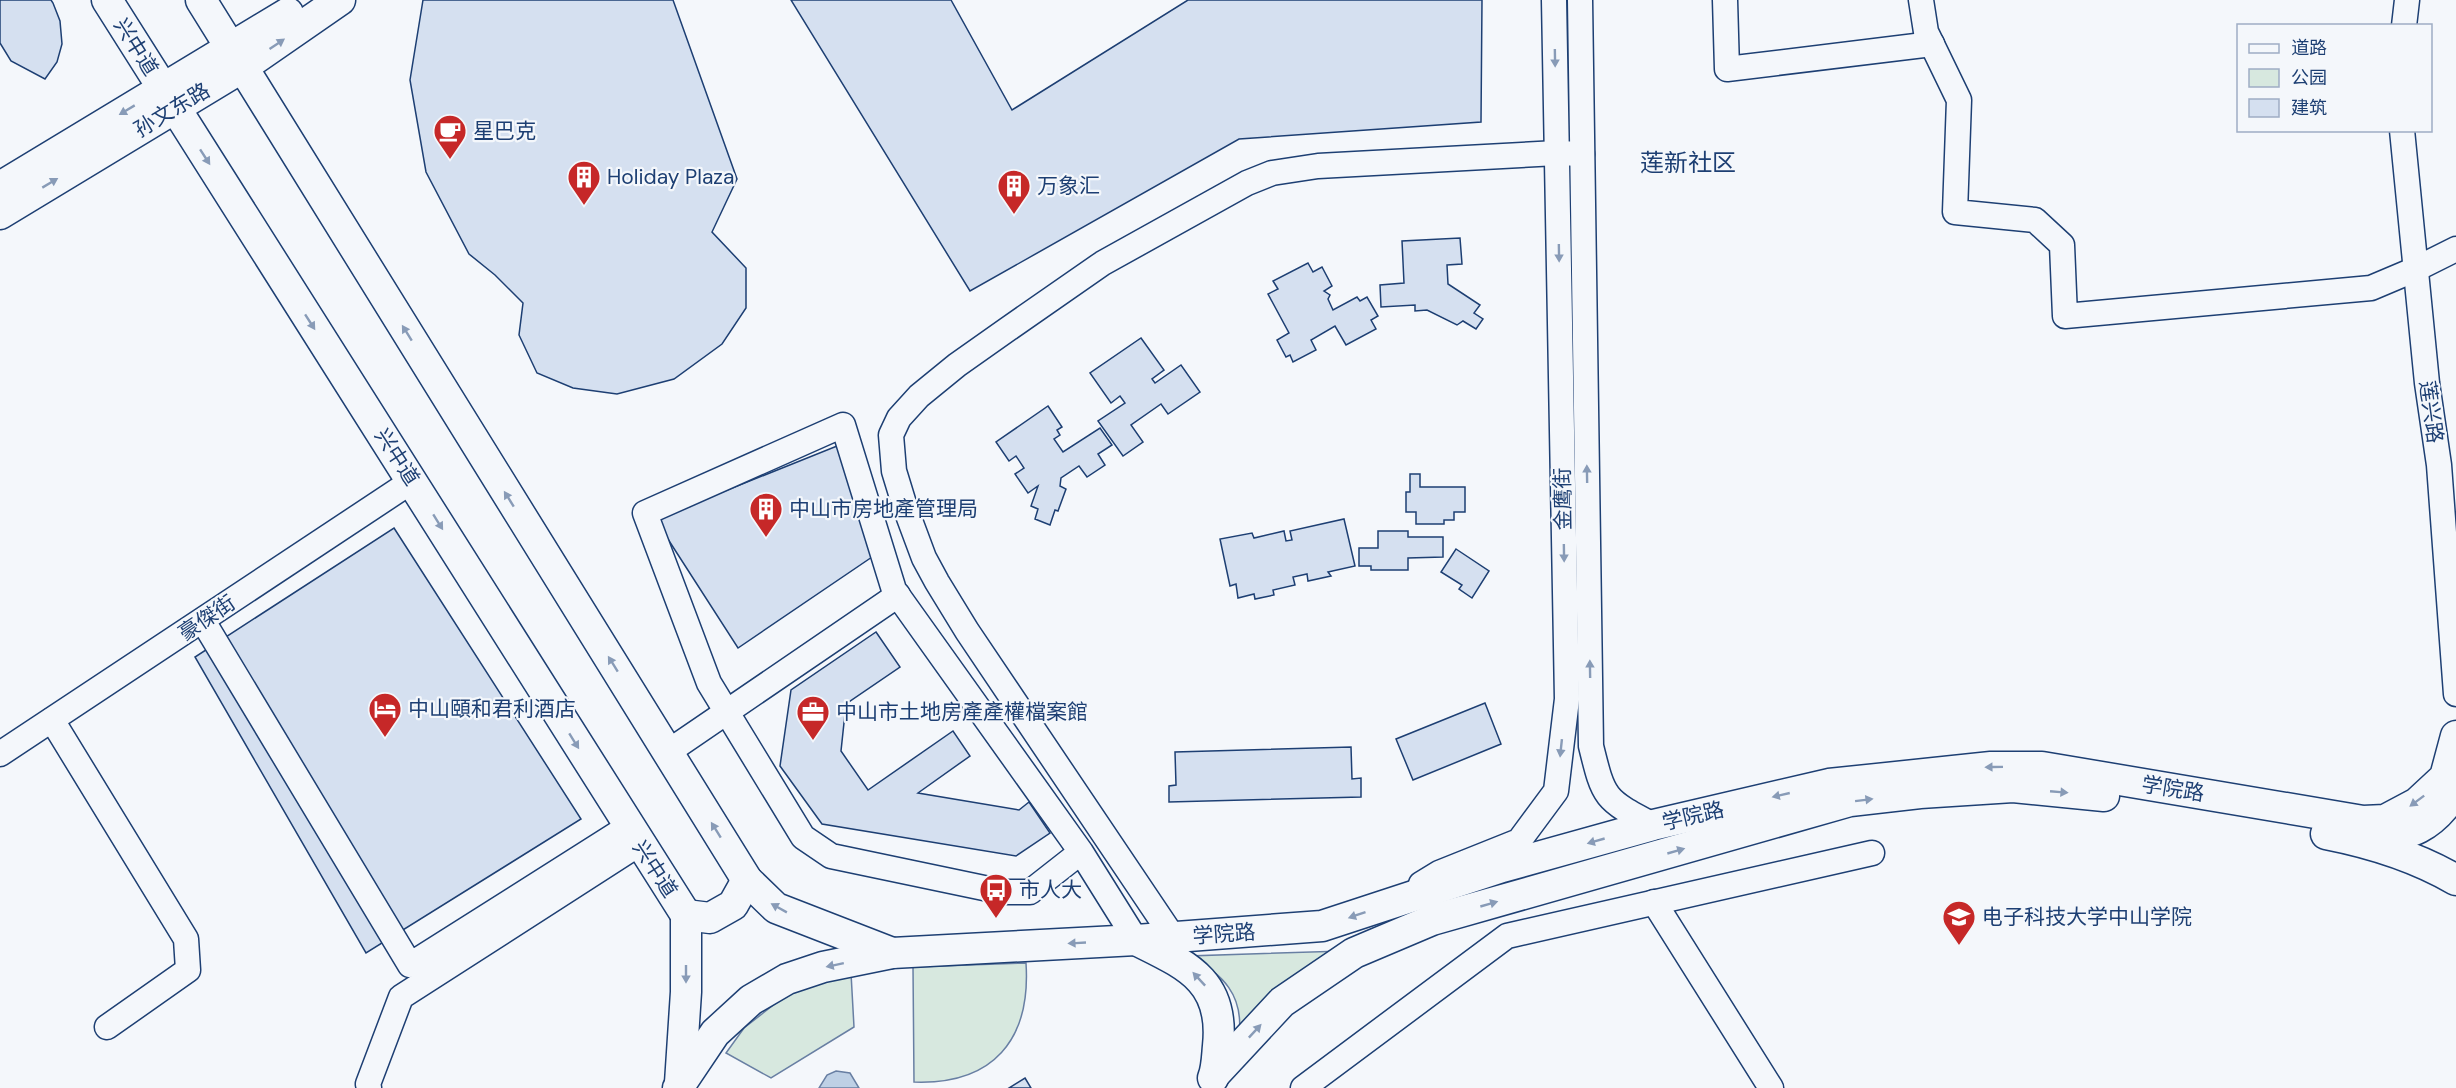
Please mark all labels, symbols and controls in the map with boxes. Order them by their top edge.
street label: 兴中道 [107,13,165,81]
legend [2237,24,2432,132]
text: 道路 [2291,36,2327,60]
one-way arrow [268,38,285,49]
one-way arrow [1550,49,1560,68]
text: 公园 [2291,66,2327,90]
street label: 孙文东路 [129,76,215,144]
text: 建筑 [2291,96,2327,120]
one-way arrow [119,105,135,116]
cafe icon: 星巴克 [432,113,468,160]
place label: 星巴克 [473,117,536,145]
district label: 莲新社区 [1640,147,1736,178]
one-way arrow [200,149,211,166]
building icon: Holiday Plaza [566,159,602,206]
place label: Holiday Plaza [607,163,734,191]
building icon: 万象汇 [996,168,1032,215]
place label: 万象汇 [1037,172,1100,200]
one-way arrow [42,178,58,189]
one-way arrow [1554,244,1563,263]
one-way arrow [305,314,316,330]
one-way arrow [401,325,412,341]
street label: 莲兴路 [2413,379,2449,445]
street label: 兴中道 [368,423,426,491]
one-way arrow [1582,465,1592,484]
street label: 金鹰街 [1548,467,1578,531]
one-way arrow [504,491,515,507]
building icon: 中山市房地產管理局 [748,491,784,538]
place label: 中山市房地產管理局 [789,495,978,523]
one-way arrow [432,514,443,530]
one-way arrow [1559,544,1569,563]
street label: 豪傑街 [173,589,241,647]
one-way arrow [608,656,619,672]
one-way arrow [1585,660,1595,679]
hotel icon: 中山頤和君利酒店 [367,691,403,738]
office icon: 中山市土地房產產權檔案館 [795,694,831,741]
place label: 中山頤和君利酒店 [408,695,576,723]
place label: 中山市土地房產產權檔案館 [836,698,1088,726]
one-way arrow [569,732,580,749]
one-way arrow [1556,739,1566,758]
one-way arrow [1985,762,2004,772]
street label: 学院路 [2140,770,2206,808]
one-way arrow [2049,787,2068,797]
one-way arrow [1771,791,1790,801]
street label: 学院路 [1659,795,1727,837]
one-way arrow [1855,795,1874,804]
one-way arrow [2409,795,2425,807]
one-way arrow [711,822,722,838]
street label: 兴中道 [626,835,684,903]
one-way arrow [1587,837,1605,846]
one-way arrow [1667,846,1685,855]
bus stop icon: 市人大 [978,872,1014,919]
place label: 市人大 [1019,876,1082,904]
one-way arrow [1480,899,1498,908]
school or university icon: 电子科技大学中山学院 [1941,899,1977,946]
one-way arrow [770,903,787,913]
place label: 电子科技大学中山学院 [1982,903,2192,931]
one-way arrow [1347,911,1365,920]
street label: 学院路 [1192,918,1256,950]
one-way arrow [1068,939,1087,948]
one-way arrow [825,961,844,970]
one-way arrow [681,964,691,983]
one-way arrow [1192,972,1206,987]
one-way arrow [1248,1024,1261,1039]

